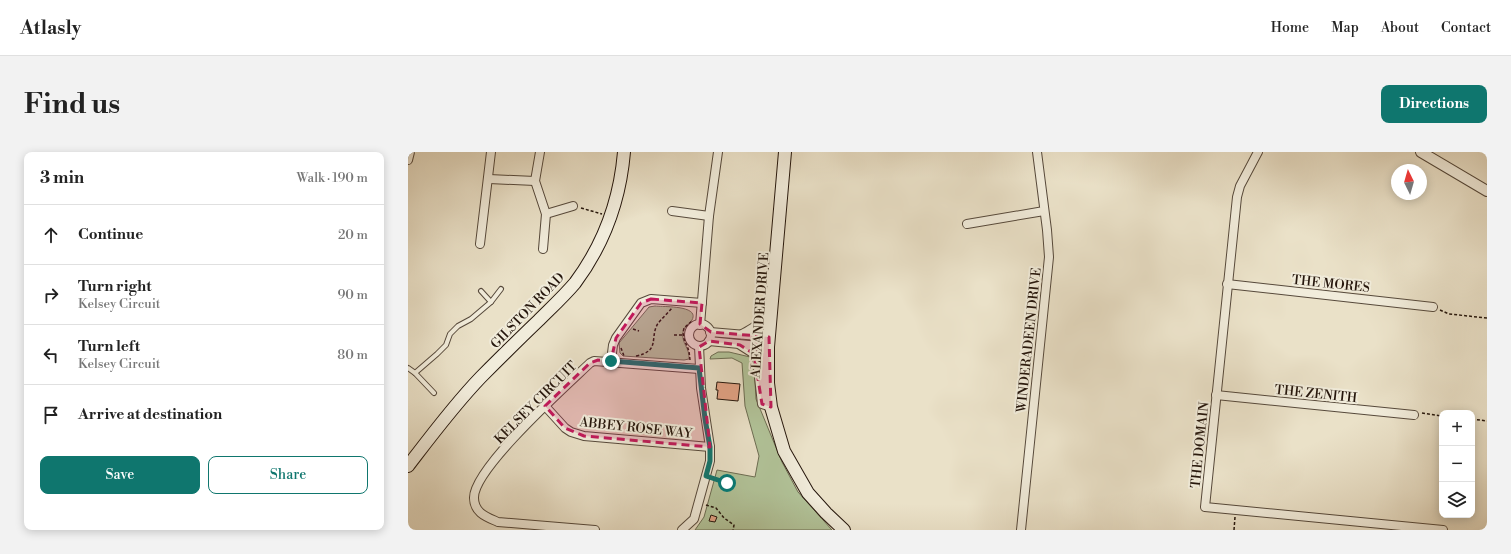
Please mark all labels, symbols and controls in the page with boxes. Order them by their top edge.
text: Atlasly [20,16,81,40]
text: Home [1271,19,1309,37]
text: Map [1331,19,1359,37]
text: About [1381,19,1419,37]
text: Contact [1441,19,1491,37]
button: Directions [1381,85,1487,123]
text: Find us [24,87,120,122]
north arrow [1391,164,1427,200]
text: 3 min [40,167,84,189]
text: Walk · 190 m [297,170,368,186]
icon: ahead [40,224,62,246]
text: Continue [78,225,143,244]
text: 20 m [338,227,368,243]
street label: ALEXANDER DRIVE [748,252,772,379]
street label: WINDERADEEN DRIVE [1013,267,1045,414]
street label: GILSTON ROAD [487,269,568,352]
street label: THE MORES [1291,272,1371,296]
text: Turn right [78,277,152,296]
icon: right [40,284,62,306]
text: 90 m [337,287,368,303]
text: Kelsey Circuit [78,296,160,312]
text: Turn left [78,337,140,356]
icon: left [40,344,62,366]
text: 80 m [337,347,368,363]
route end [602,352,620,370]
text: Kelsey Circuit [78,356,160,372]
street label: KELSEY CIRCUIT [491,358,580,447]
street label: THE ZENITH [1274,382,1359,406]
street label: THE DOMAIN [1188,401,1213,489]
icon: arrive [40,404,62,426]
text: Arrive at destination [78,405,222,424]
map controls [1439,410,1475,518]
button: + [1439,410,1475,446]
street label: ABBEY ROSE WAY [578,414,695,442]
button: − [1439,446,1475,482]
button: Save [40,456,200,494]
button: Share [208,456,368,494]
route start [718,474,736,492]
button: layers [1439,482,1475,518]

